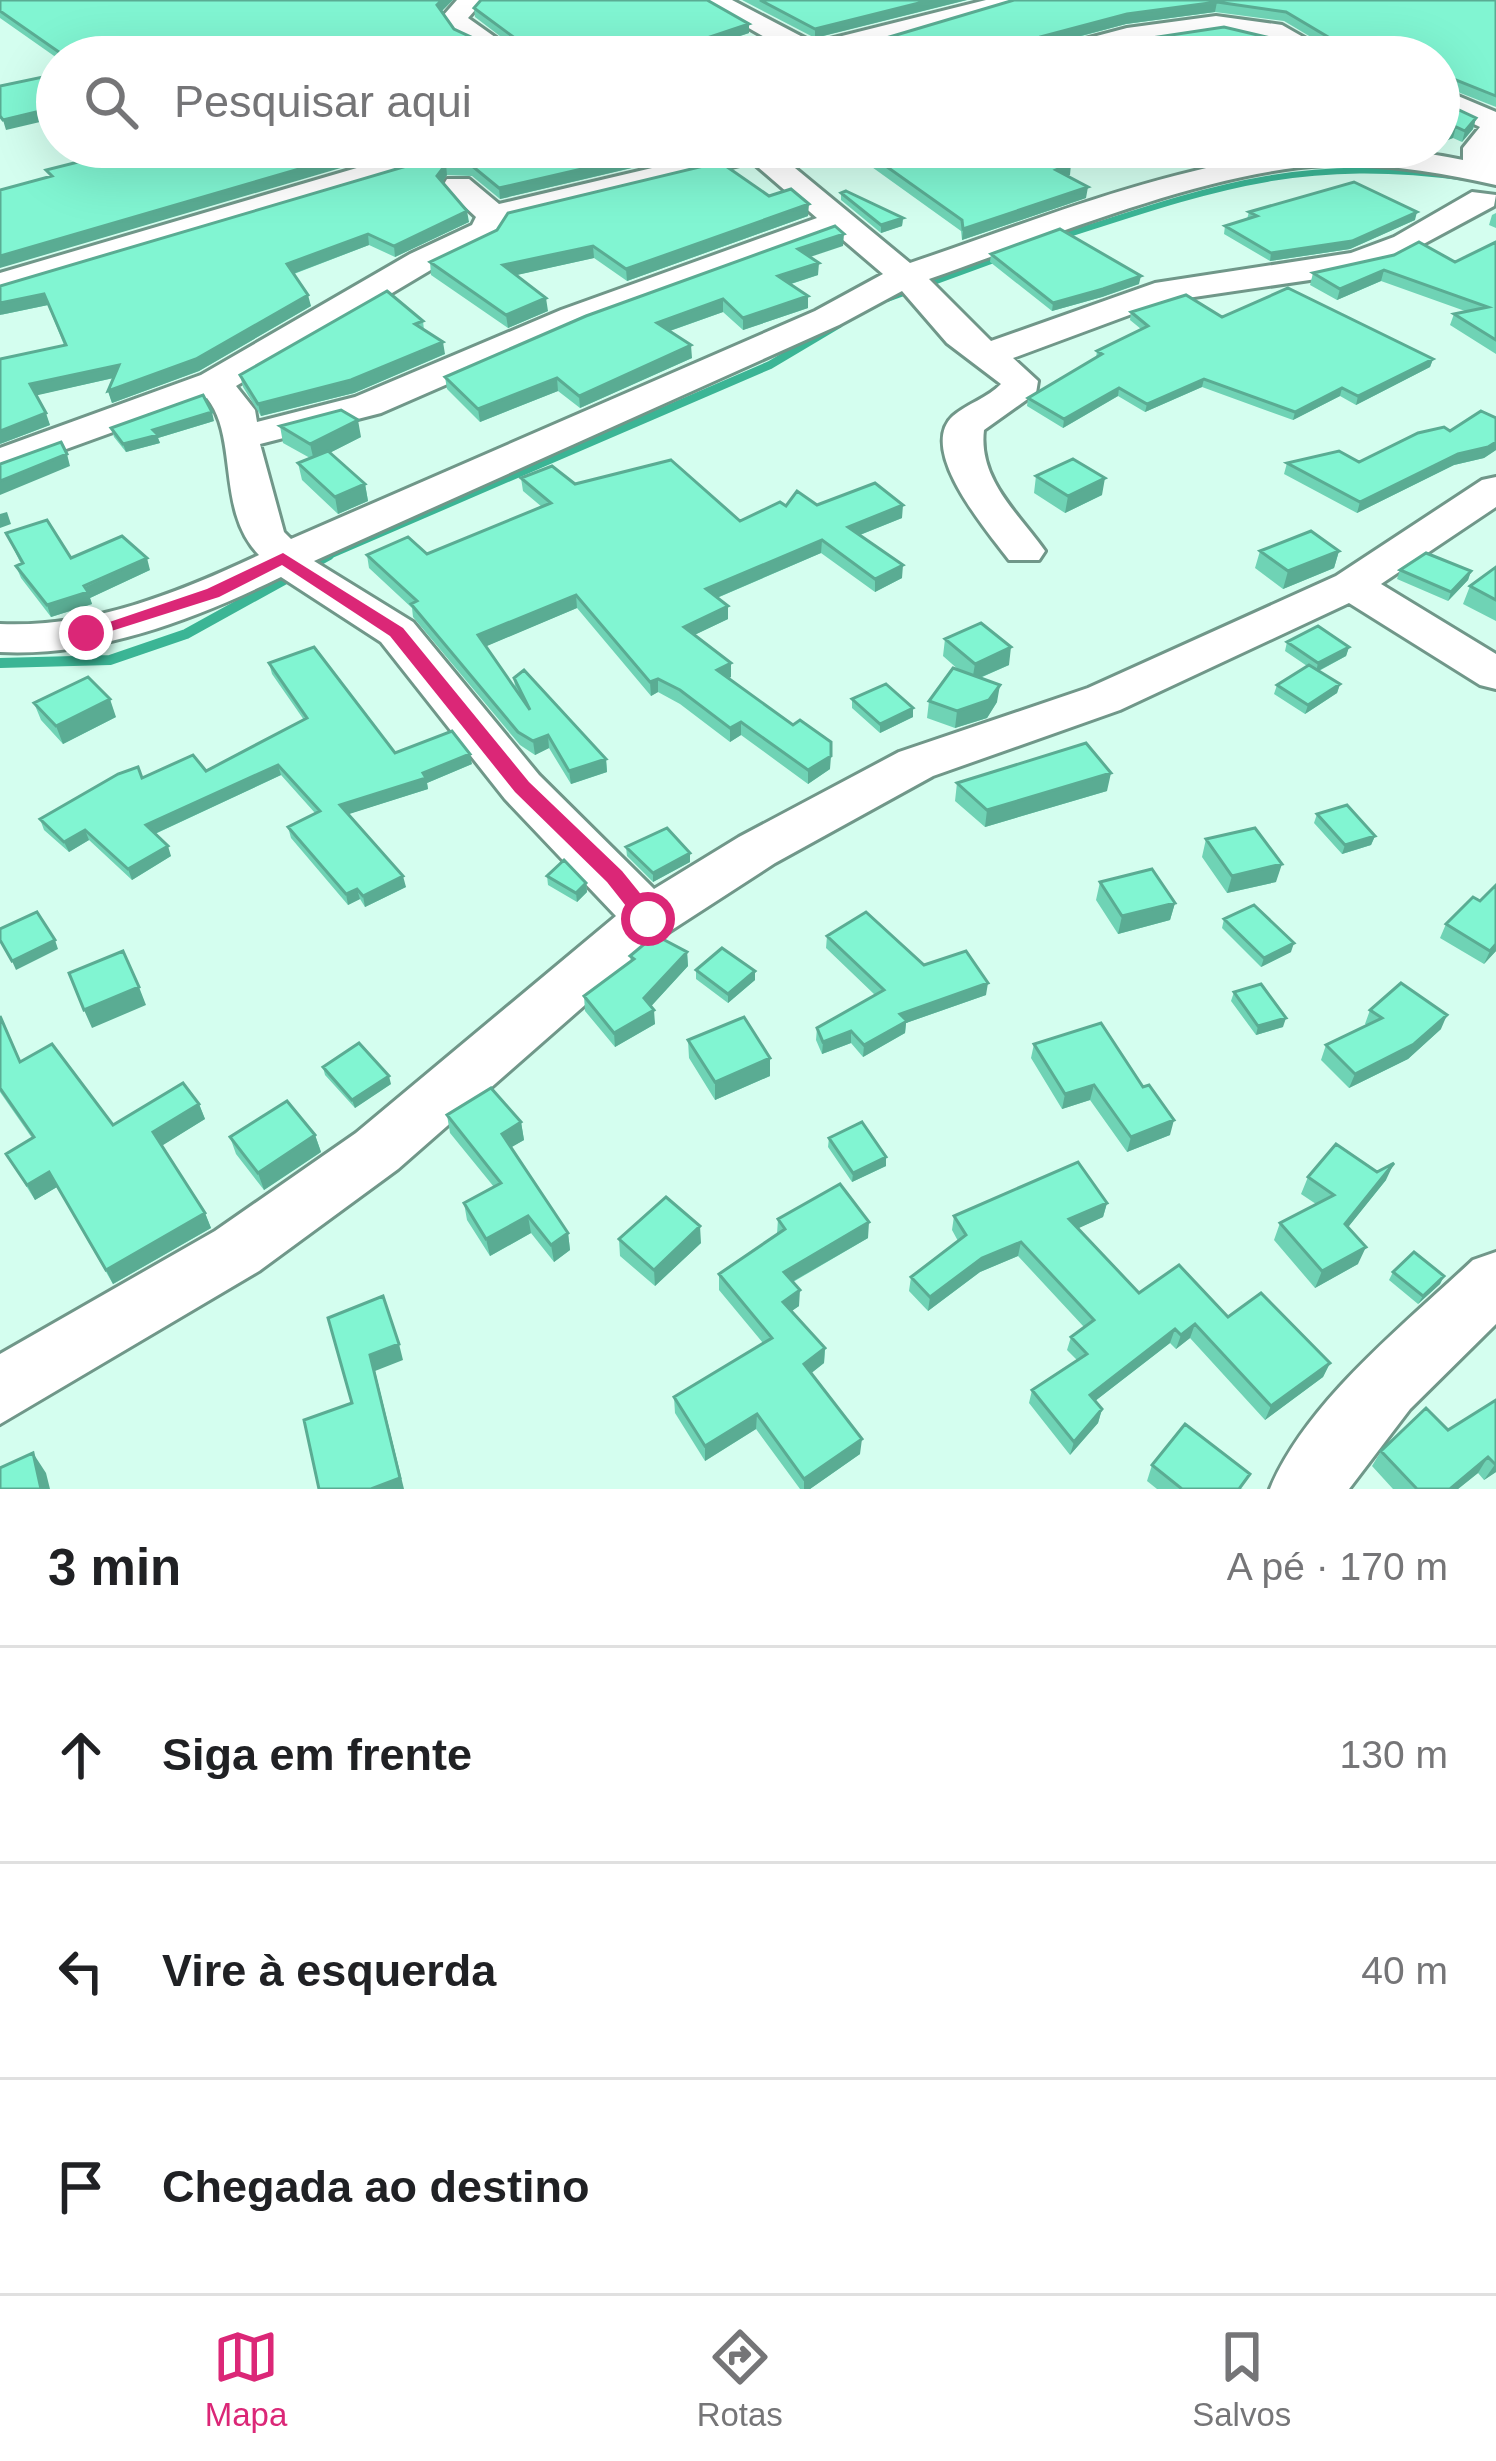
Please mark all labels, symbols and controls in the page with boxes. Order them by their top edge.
search box [36,36,1460,168]
icon: search [78,69,144,135]
text: Pesquisar aqui [174,76,472,127]
route end [59,606,113,660]
route start [621,892,675,946]
text: 3 min [48,1539,181,1596]
text: A pé · 170 m [1227,1545,1448,1588]
icon: ahead [48,1722,114,1788]
text: Siga em frente [162,1729,472,1780]
text: 130 m [1340,1733,1448,1776]
icon: left [48,1938,114,2004]
text: Vire à esquerda [162,1945,496,1996]
text: 40 m [1361,1949,1448,1992]
icon: arrive [48,2154,114,2220]
text: Chegada ao destino [162,2161,590,2212]
tab: Mapa [205,2324,287,2434]
tab: Rotas [697,2324,783,2434]
tab: Salvos [1192,2324,1291,2434]

